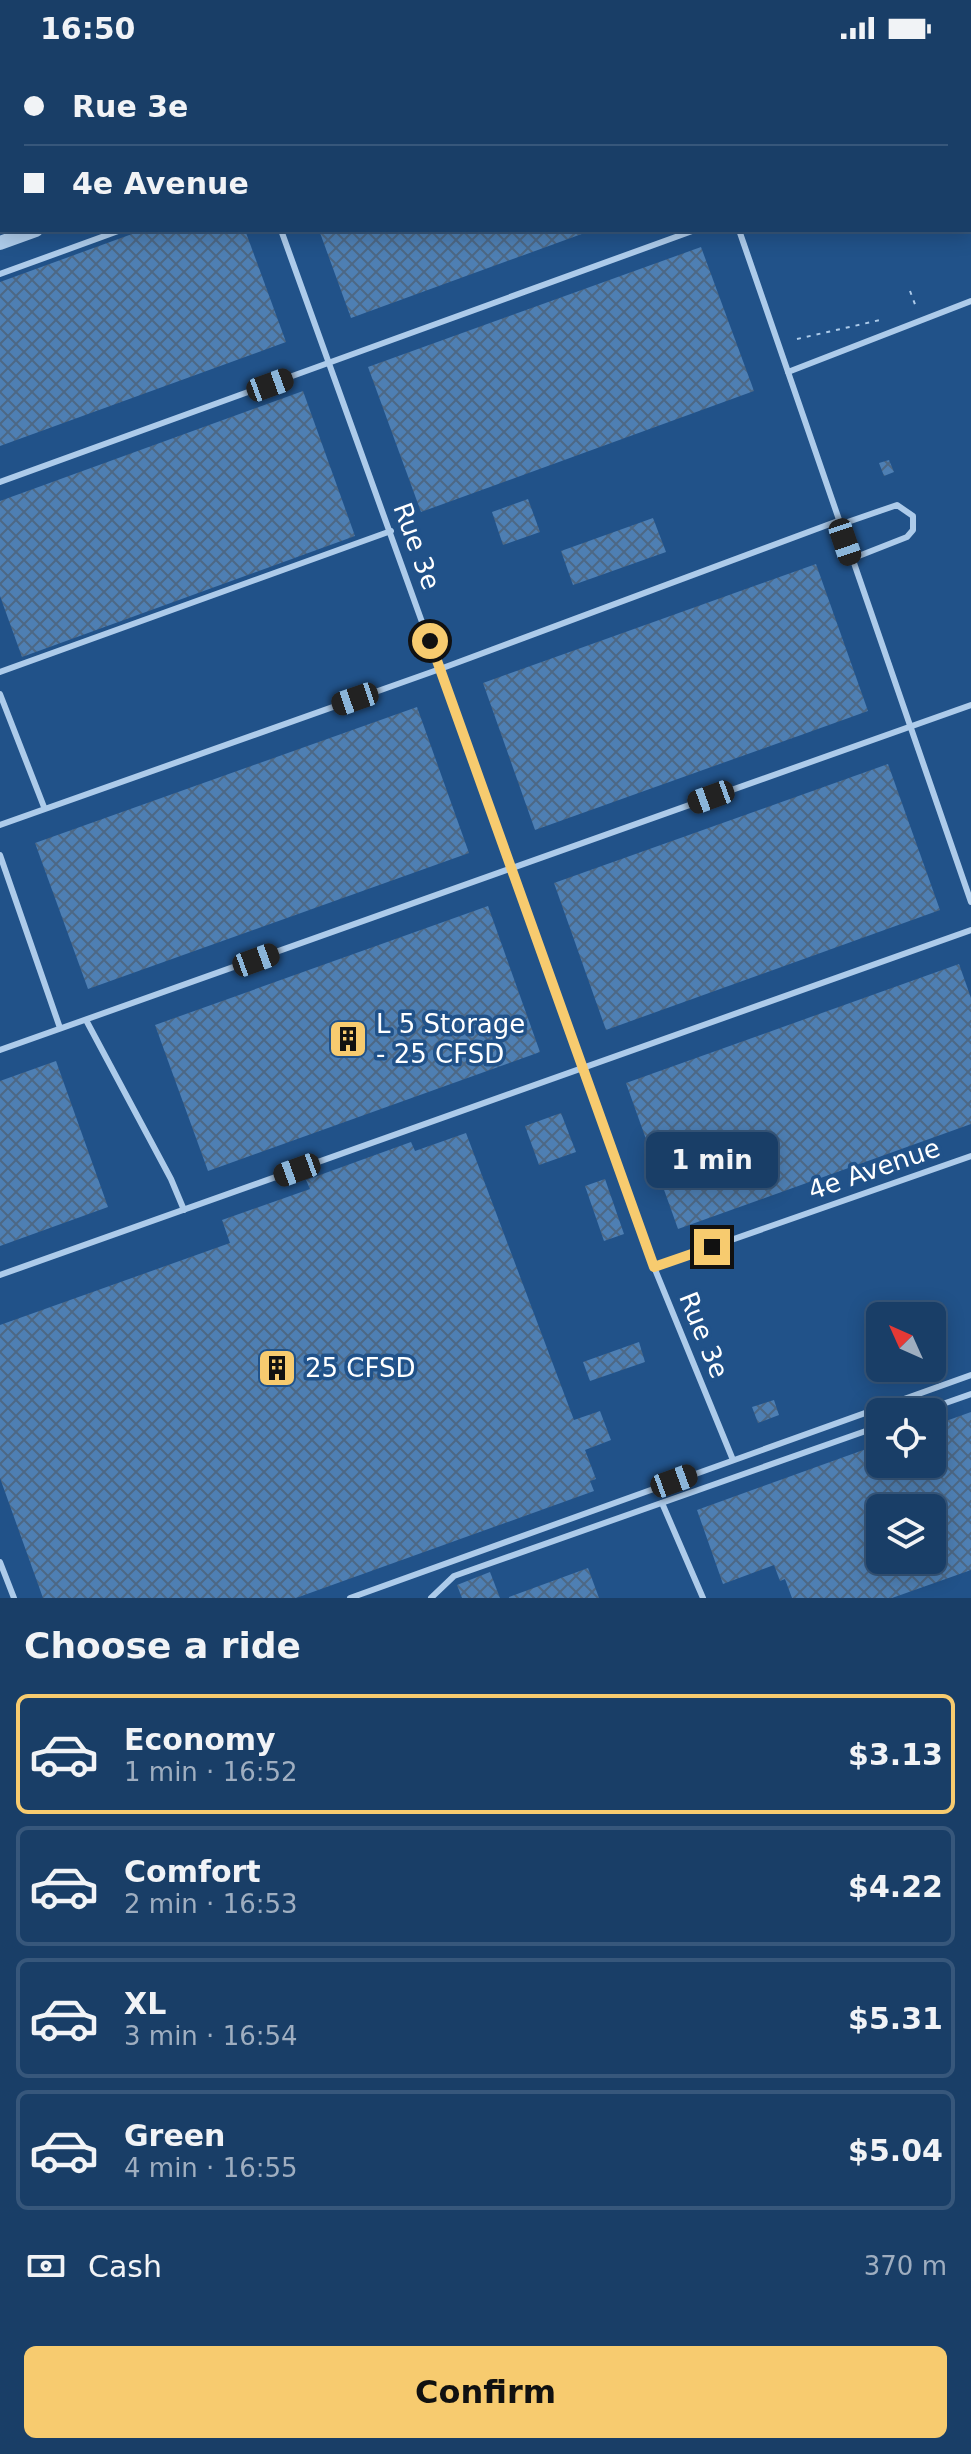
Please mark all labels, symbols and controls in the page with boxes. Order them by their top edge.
text: 16:50 [40,11,136,46]
text: Rue 3e [72,89,188,124]
text: 4e Avenue [72,166,249,201]
car [243,366,297,404]
street label: Rue 3e [387,498,447,594]
car [826,515,864,569]
route start [412,623,448,659]
car [328,680,382,718]
car [684,778,738,816]
car [229,941,283,979]
place label: L 5 Storage - 25 CFSD [376,1009,525,1069]
building icon: L 5 Storage - 25 CFSD [327,1018,369,1060]
callout: 1 min [646,1131,778,1187]
street label: 4e Avenue [804,1132,944,1206]
text: 1 min [671,1145,753,1175]
car [270,1151,324,1189]
route end [694,1229,730,1265]
street label: Rue 3e [673,1288,735,1382]
north arrow [866,1302,946,1382]
map controls [866,1302,946,1574]
building icon: 25 CFSD [256,1347,298,1389]
place label: 25 CFSD [305,1353,416,1383]
button: locate [866,1398,946,1478]
car [647,1462,701,1500]
button: layers [866,1494,946,1574]
text: Choose a ride [24,1625,301,1666]
icon: car [28,1718,100,1790]
text: Economy [124,1722,276,1757]
text: $3.13 [848,1737,943,1772]
text: 1 min · 16:52 [124,1757,298,1787]
icon: car [28,1850,100,1922]
text: Comfort [124,1854,261,1889]
text: $4.22 [848,1869,943,1904]
text: 2 min · 16:53 [124,1889,298,1919]
icon: car [28,1982,100,2054]
text: XL [124,1986,166,2021]
text: $5.31 [848,2001,943,2036]
text: 3 min · 16:54 [124,2021,298,2051]
icon: car [28,2114,100,2186]
text: Green [124,2118,225,2153]
text: $5.04 [848,2133,943,2168]
text: 4 min · 16:55 [124,2153,298,2183]
icon: cash [24,2244,68,2288]
text: Cash [88,2249,162,2284]
text: 370 m [864,2251,947,2281]
button: Confirm [24,2346,947,2438]

